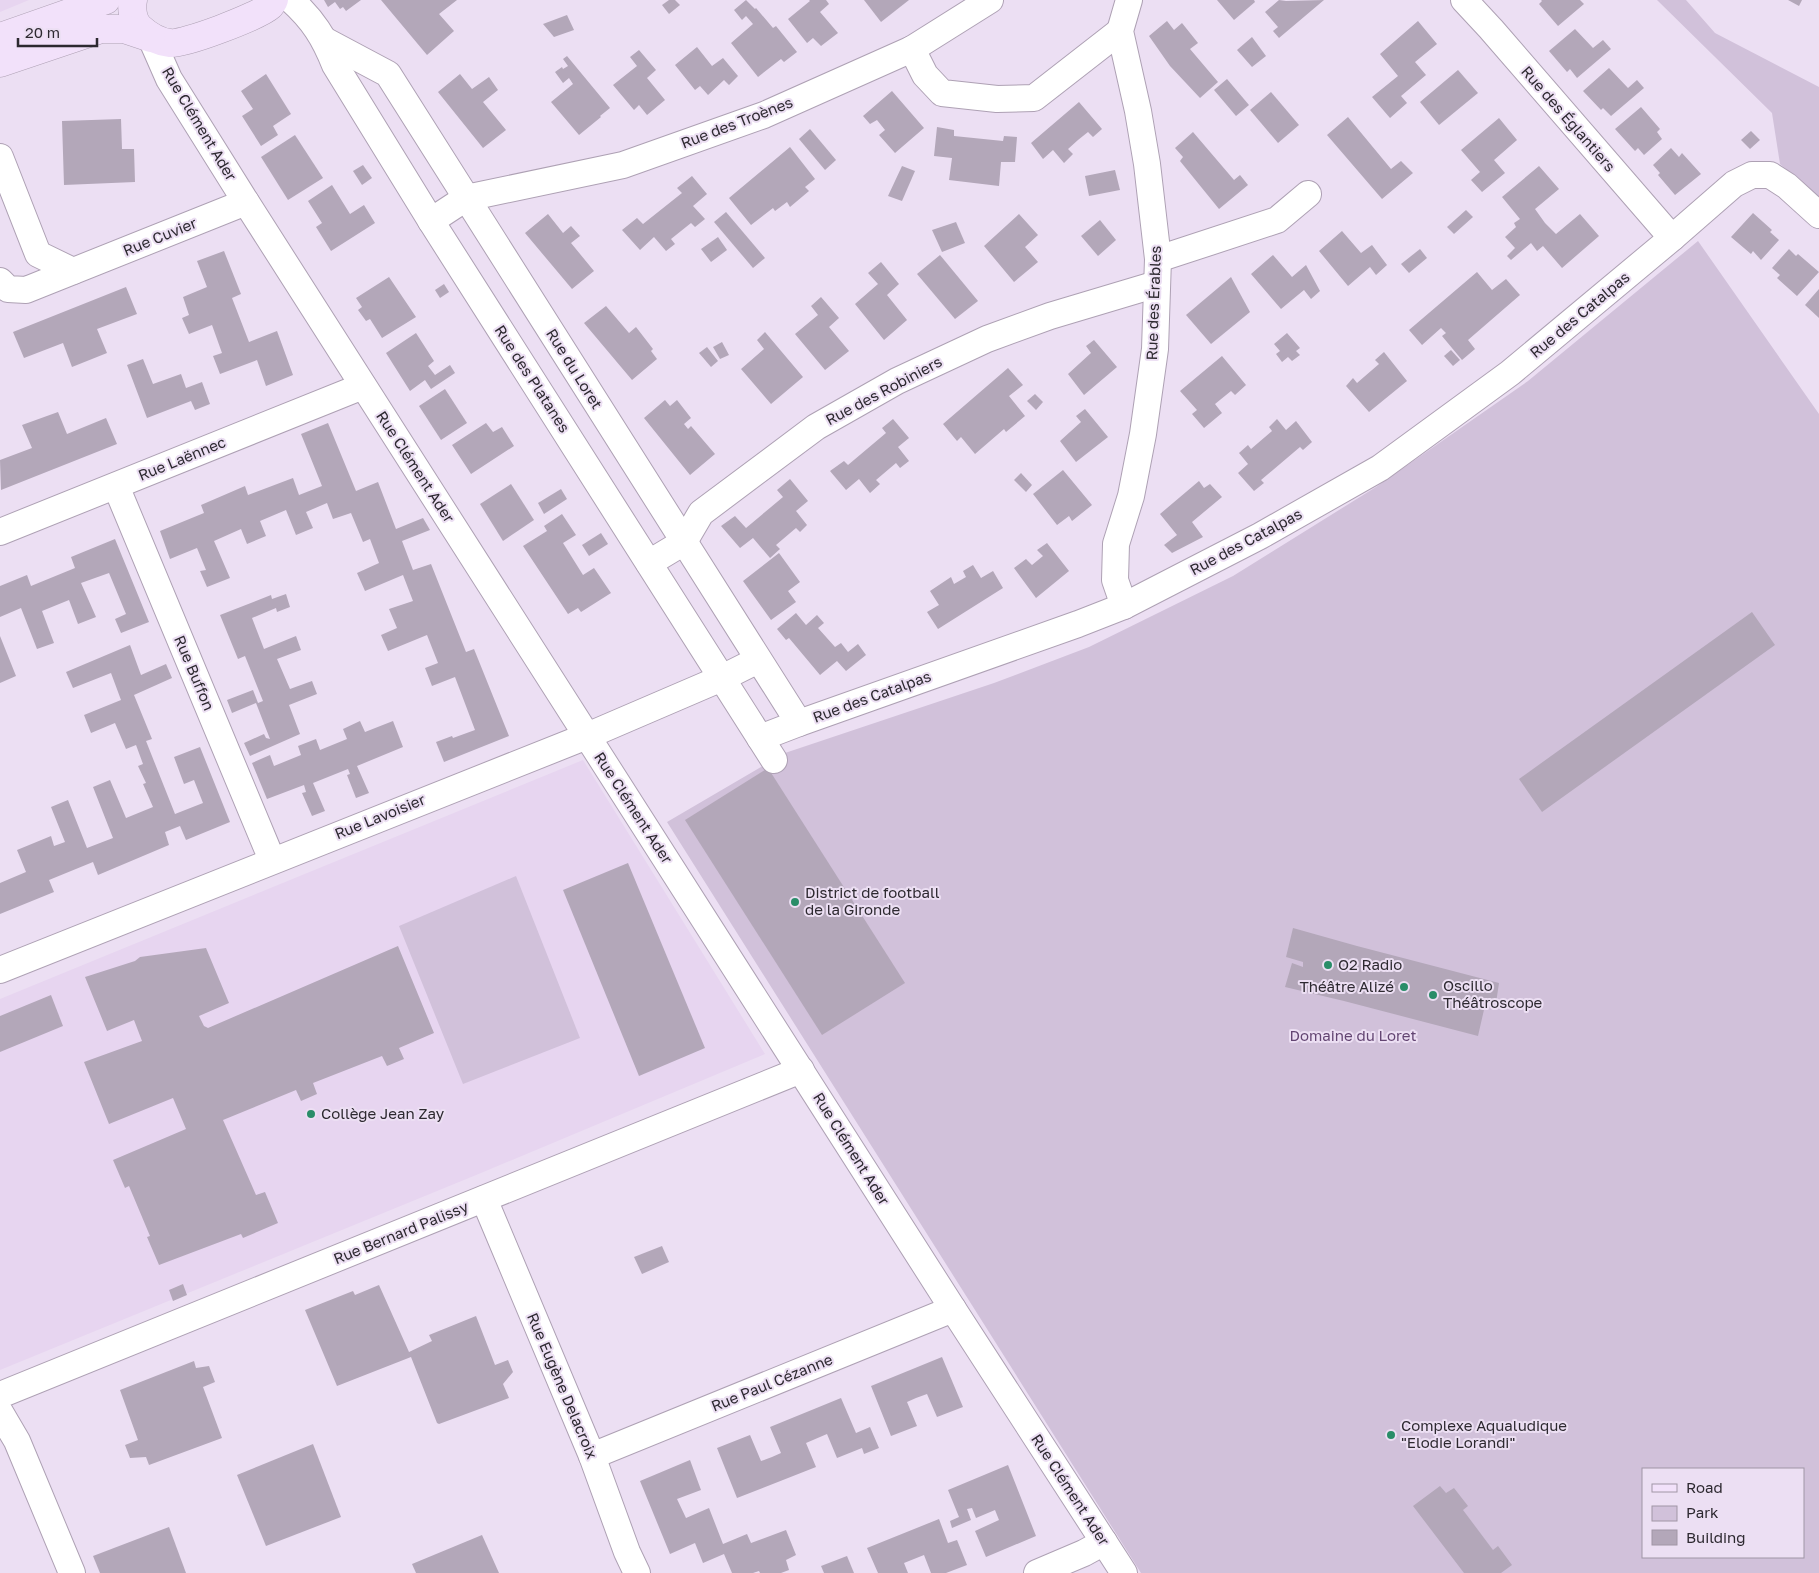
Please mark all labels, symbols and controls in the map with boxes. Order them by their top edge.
scale bar [18,15,96,47]
text: 20 m [25,23,60,41]
street label: Rue des Églantiers [1518,62,1620,175]
street label: Rue Clément Ader [159,63,241,184]
street label: Rue des Troènes [678,92,795,152]
street label: Rue Cuvier [120,213,199,259]
street label: Rue des Érables [1142,245,1164,361]
street label: Rue des Catalpas [1526,267,1633,361]
street label: Rue des Platanes [491,321,574,436]
street label: Rue du Loret [543,325,607,412]
street label: Rue des Robiniers [822,352,945,428]
street label: Rue Clément Ader [373,407,459,526]
street label: Rue Laënnec [135,432,228,484]
street label: Rue des Catalpas [1186,504,1305,578]
street label: Rue Buffon [171,632,219,713]
street label: Rue des Catalpas [810,666,933,726]
street label: Rue Clément Ader [591,748,677,867]
street label: Rue Lavoisier [332,790,428,842]
place label: District de football de la Gironde [805,883,940,918]
marker: District de football de la Gironde [789,896,801,908]
place label: O2 Radio [1338,955,1402,973]
marker: O2 Radio [1322,959,1334,971]
place label: Oscillo Théâtroscope [1443,976,1543,1011]
place label: Théâtre Alizé [1299,977,1394,995]
marker: Théâtre Alizé [1398,981,1410,993]
marker: Oscillo Théâtroscope [1427,989,1439,1001]
park label: Domaine du Loret [1290,1026,1416,1044]
street label: Rue Clément Ader [810,1089,894,1208]
place label: Collège Jean Zay [321,1104,445,1122]
marker: Collège Jean Zay [305,1108,317,1120]
street label: Rue Bernard Palissy [331,1197,471,1267]
street label: Rue Eugène Delacroix [524,1310,602,1461]
street label: Rue Paul Cézanne [708,1349,835,1415]
place label: Complexe Aqualudique "Elodie Lorandi" [1401,1416,1567,1451]
marker: Complexe Aqualudique "Elodie Lorandi" [1385,1429,1397,1441]
street label: Rue Clément Ader [1028,1430,1114,1549]
legend [1642,1468,1804,1558]
text: Road [1686,1478,1723,1496]
text: Park [1686,1503,1719,1521]
text: Building [1686,1528,1746,1546]

